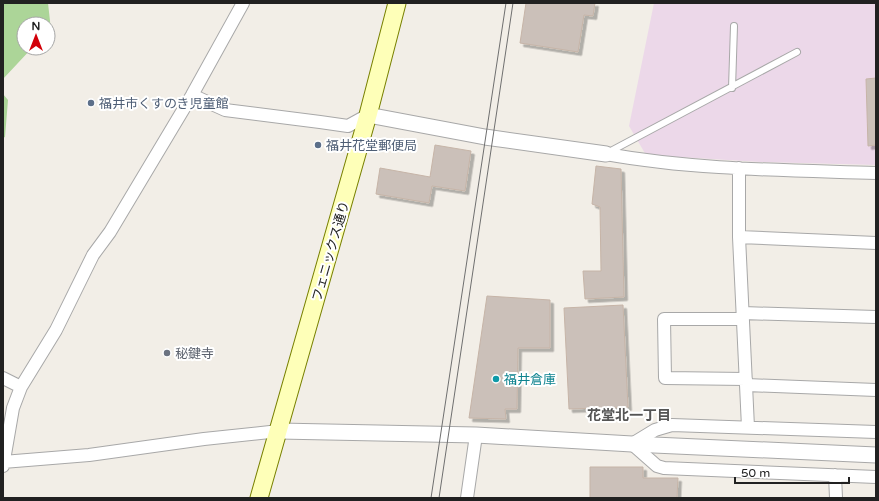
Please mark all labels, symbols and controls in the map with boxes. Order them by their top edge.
north arrow [16,16,56,56]
text: N [32,20,40,33]
place label: 福井市くすのき児童館 [99,96,229,112]
marker: 福井市くすのき児童館 [86,98,96,108]
place label: 福井花堂郵便局 [326,138,417,154]
marker: 福井花堂郵便局 [313,140,323,150]
street label: フェニックス通り [309,199,353,303]
place label: 秘鍵寺 [175,346,214,362]
marker: 秘鍵寺 [162,348,172,358]
place label: 福井倉庫 [504,372,556,388]
marker: 福井倉庫 [491,374,501,384]
district label: 花堂北一丁目 [587,407,671,424]
scale bar [735,459,849,485]
text: 50 m [741,466,770,480]

